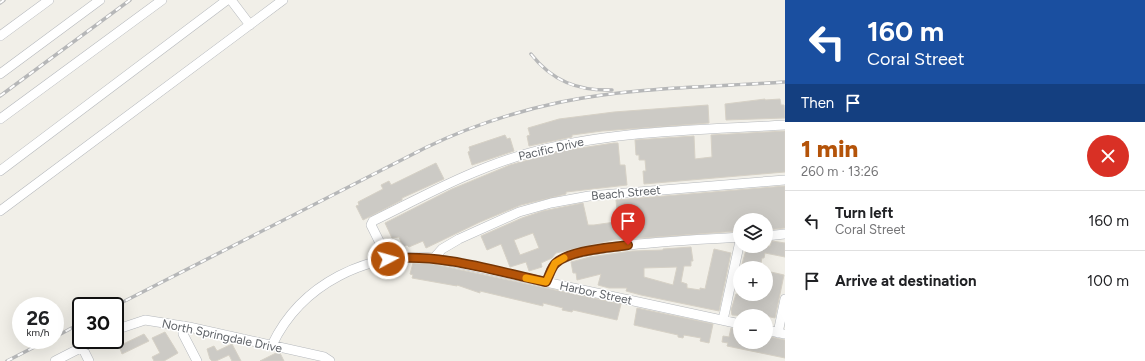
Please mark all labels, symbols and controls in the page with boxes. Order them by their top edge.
text: 160 m [867,14,944,48]
icon: left [801,16,853,68]
text: Coral Street [867,48,965,70]
icon: arrive [842,92,864,114]
text: Then [801,94,834,112]
text: 1 min [801,134,858,163]
street label: Pacific Drive [517,135,585,163]
button: close [1087,135,1129,177]
text: 260 m · 13:26 [801,164,878,179]
street label: Beach Street [591,183,662,203]
pin [611,204,645,245]
text: Turn left [835,204,893,222]
icon: arrive [617,210,639,232]
icon: left [801,210,823,232]
text: 160 m [1088,212,1129,230]
map controls [733,213,773,349]
button: layers [733,213,773,253]
text: Coral Street [835,222,905,237]
position arrow [367,238,409,280]
button: + [733,261,773,301]
icon: arrive [801,270,823,292]
text: Arrive at destination [835,272,976,290]
text: 100 m [1087,272,1129,290]
street label: Harbor Street [558,278,634,308]
speed limit sign: 30 [72,297,124,349]
text: 26 [26,306,50,330]
button: − [733,309,773,349]
street label: North Springdale Drive [161,316,284,356]
text: km/h [27,326,49,339]

